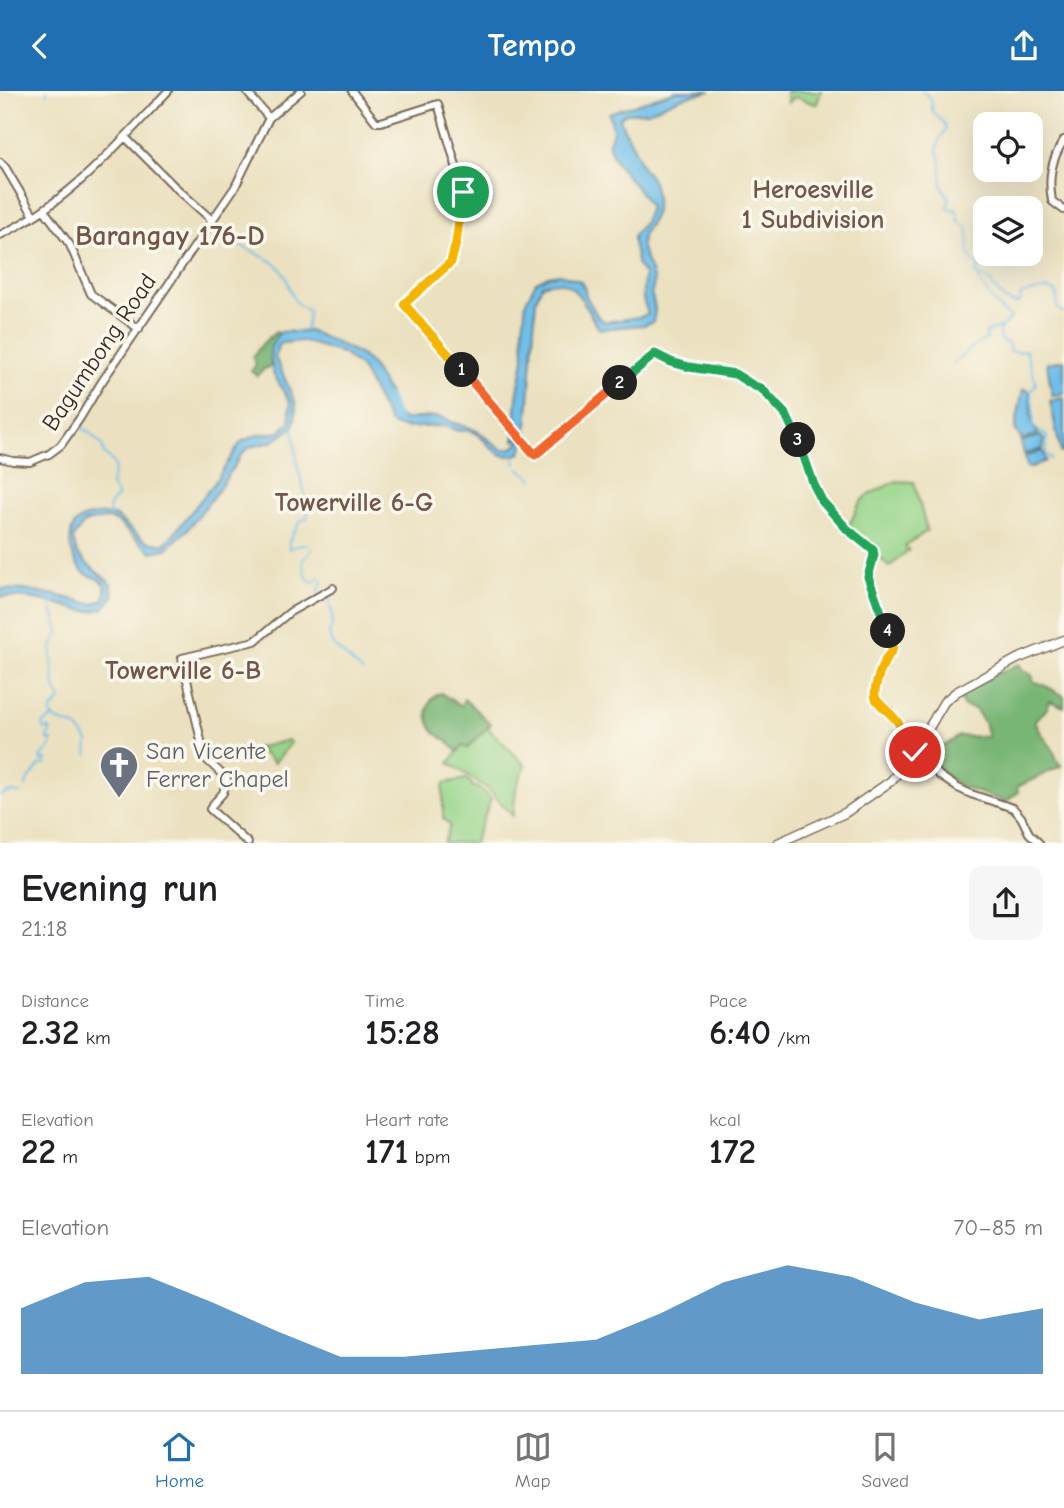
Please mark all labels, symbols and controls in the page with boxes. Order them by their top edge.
icon: back [21,27,59,65]
text: Tempo [488,27,576,64]
icon: share [1005,27,1043,65]
map controls [973,112,1043,266]
button: locate [973,112,1043,182]
pin [433,162,493,222]
icon: arrive [444,173,482,211]
district label: Heroesville 1 Subdivision [742,175,884,235]
button: layers [973,196,1043,266]
district label: Barangay 176-D [75,220,265,252]
street label: Bagumbong Road [36,268,162,436]
pin: 1 [444,353,480,387]
text: 1 [458,358,465,380]
pin: 2 [602,365,638,401]
text: 2 [615,371,624,393]
pin: 3 [780,423,816,457]
text: 3 [793,428,802,450]
district label: Towerville 6-G [275,488,433,518]
pin: 4 [870,613,906,649]
text: 4 [883,619,892,641]
district label: Towerville 6-B [105,656,261,686]
pin [885,722,945,782]
icon: check [896,733,934,771]
place label: San Vicente Ferrer Chapel [146,737,289,793]
church icon: San Vicente Ferrer Chapel [98,744,140,799]
button: share [969,866,1043,940]
text: Evening run [21,867,218,911]
text: 21:18 [21,915,67,942]
text: Distance [21,990,89,1012]
text: Time [365,990,404,1012]
text: Pace [709,990,747,1012]
text: 2.32 [21,1012,79,1053]
text: 15:28 [365,1012,440,1053]
text: 6:40 [709,1012,771,1053]
text: km [79,1027,111,1049]
text: /km [771,1027,811,1049]
text: Elevation [21,1109,94,1131]
text: Heart rate [365,1109,449,1131]
text: kcal [709,1109,741,1131]
text: 22 [21,1131,56,1172]
text: 171 [365,1131,408,1172]
text: 172 [709,1131,756,1172]
text: m [56,1146,78,1168]
text: bpm [408,1146,451,1168]
text: Elevation [21,1214,109,1241]
text: 70–85 m [953,1214,1043,1241]
tab: Home [155,1428,204,1492]
tab: Map [514,1428,552,1492]
tab: Saved [862,1428,909,1492]

